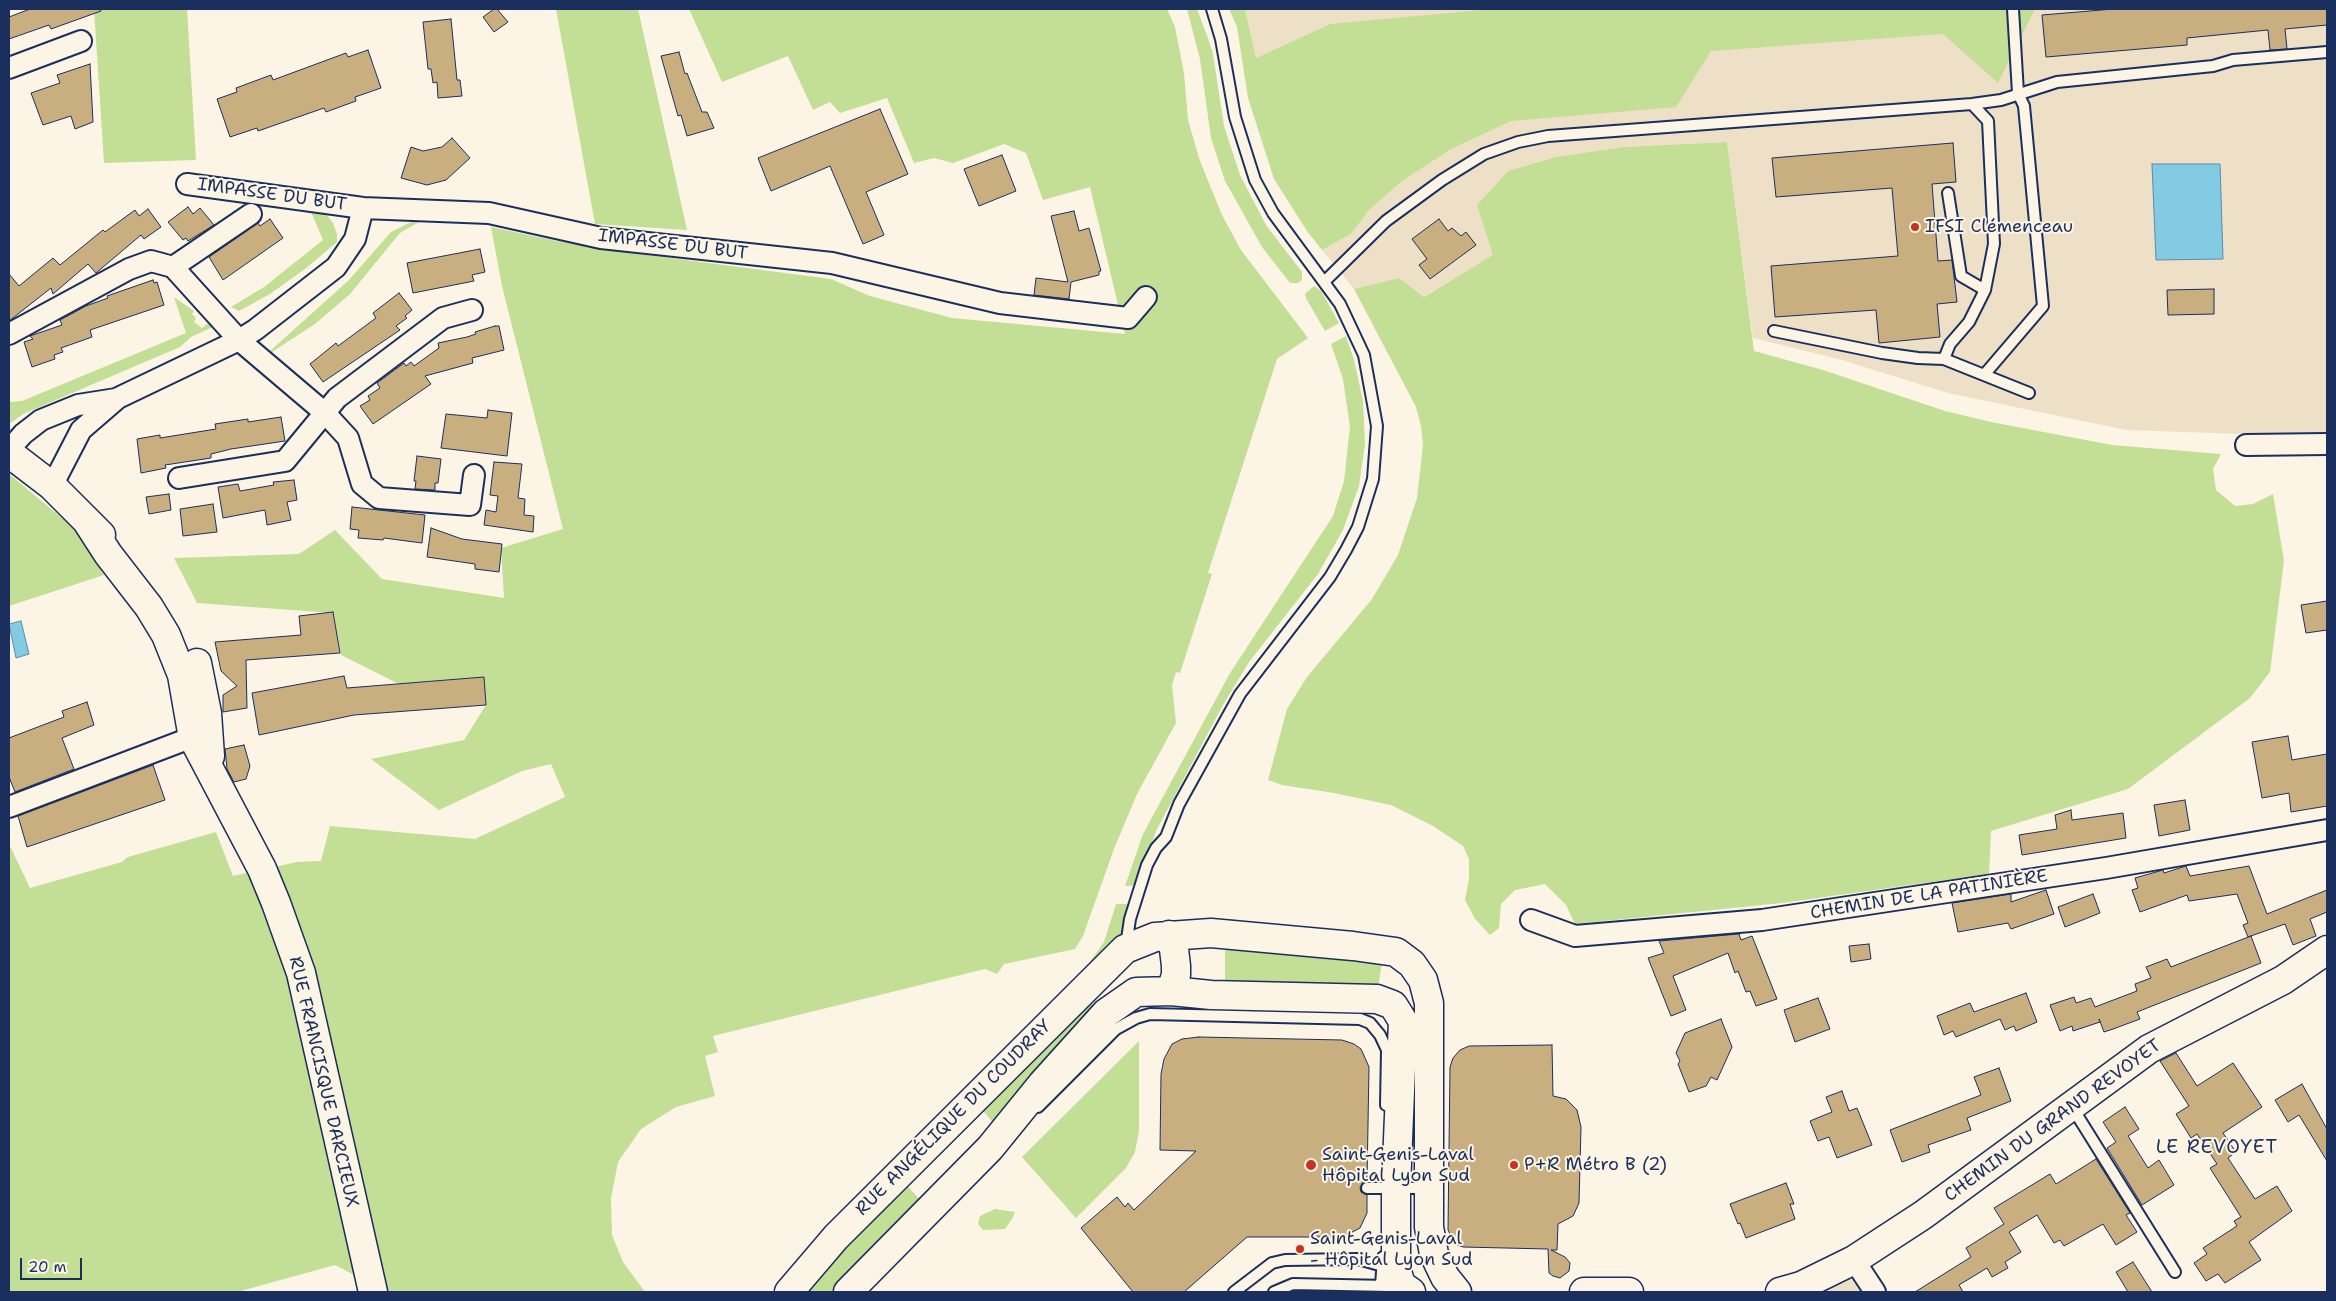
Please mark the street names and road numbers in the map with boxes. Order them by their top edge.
street label: IMPASSE DU BUT [196,174,348,216]
street label: IMPASSE DU BUT [597,225,749,265]
street label: CHEMIN DE LA PATINIÈRE [1809,866,2049,924]
street label: RUE FRANCISQUE DARCIEUX [284,955,362,1209]
street label: RUE ANGÉLIQUE DU COUDRAY [852,1016,1056,1220]
street label: CHEMIN DU GRAND REVOYET [1940,1035,2166,1207]

